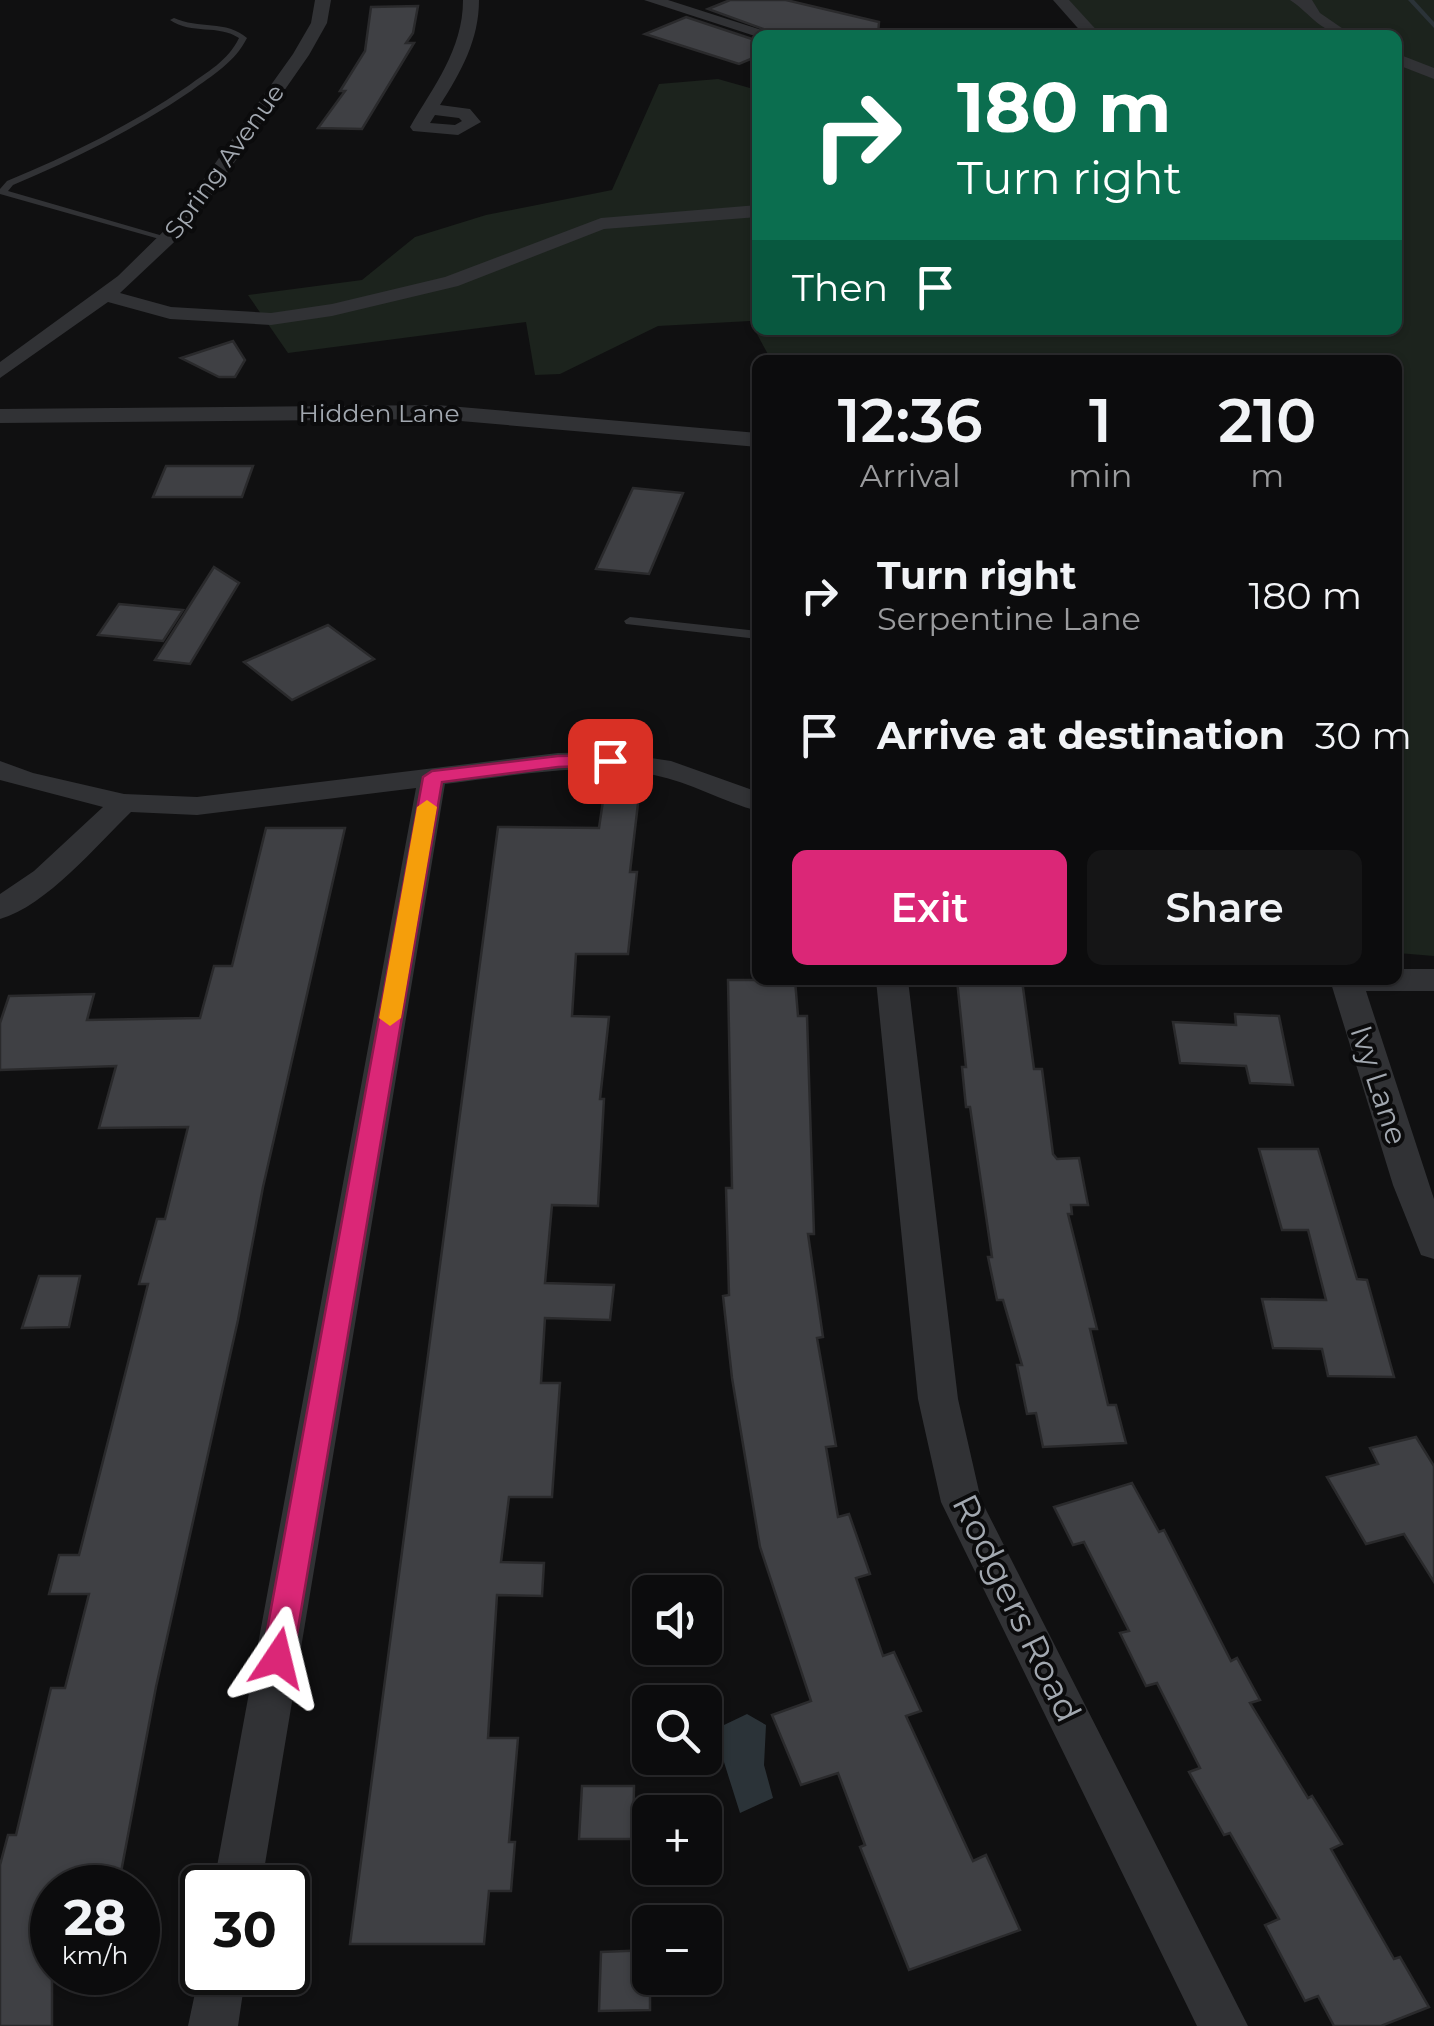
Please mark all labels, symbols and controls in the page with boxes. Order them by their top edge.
text: 180 m [957,64,1171,150]
icon: right [792,70,922,200]
street label: Spring Avenue [158,78,290,244]
text: Turn right [957,150,1182,205]
icon: arrive [908,260,963,315]
text: Then [792,264,888,311]
text: 12:36 [838,384,983,457]
text: 1 [1089,384,1112,457]
text: 210 [1218,384,1316,457]
street label: Hidden Lane [299,398,459,428]
text: Arrival [860,456,961,495]
text: min [1068,456,1132,495]
text: m [1250,456,1284,495]
text: Turn right [877,552,1076,599]
icon: right [792,568,847,623]
text: 180 m [1249,572,1362,619]
text: Serpentine Lane [877,599,1141,638]
icon: arrive [792,708,847,763]
text: Arrive at destination [877,712,1285,759]
text: 30 m [1315,712,1412,759]
pin [568,719,653,804]
icon: arrive [583,734,638,789]
button: Exit [792,850,1067,965]
button: Share [1087,850,1362,965]
street label: Ivy Lane [1342,1021,1416,1149]
street label: Rodgers Road [943,1487,1091,1729]
map controls [632,1575,722,1995]
button: sound [632,1575,722,1665]
position arrow [226,1606,330,1710]
button: search [632,1685,722,1775]
button: + [632,1795,722,1885]
speed limit sign: 30 [180,1865,310,1995]
text: 28 [64,1887,126,1948]
button: − [632,1905,722,1995]
text: km/h [62,1940,128,1970]

